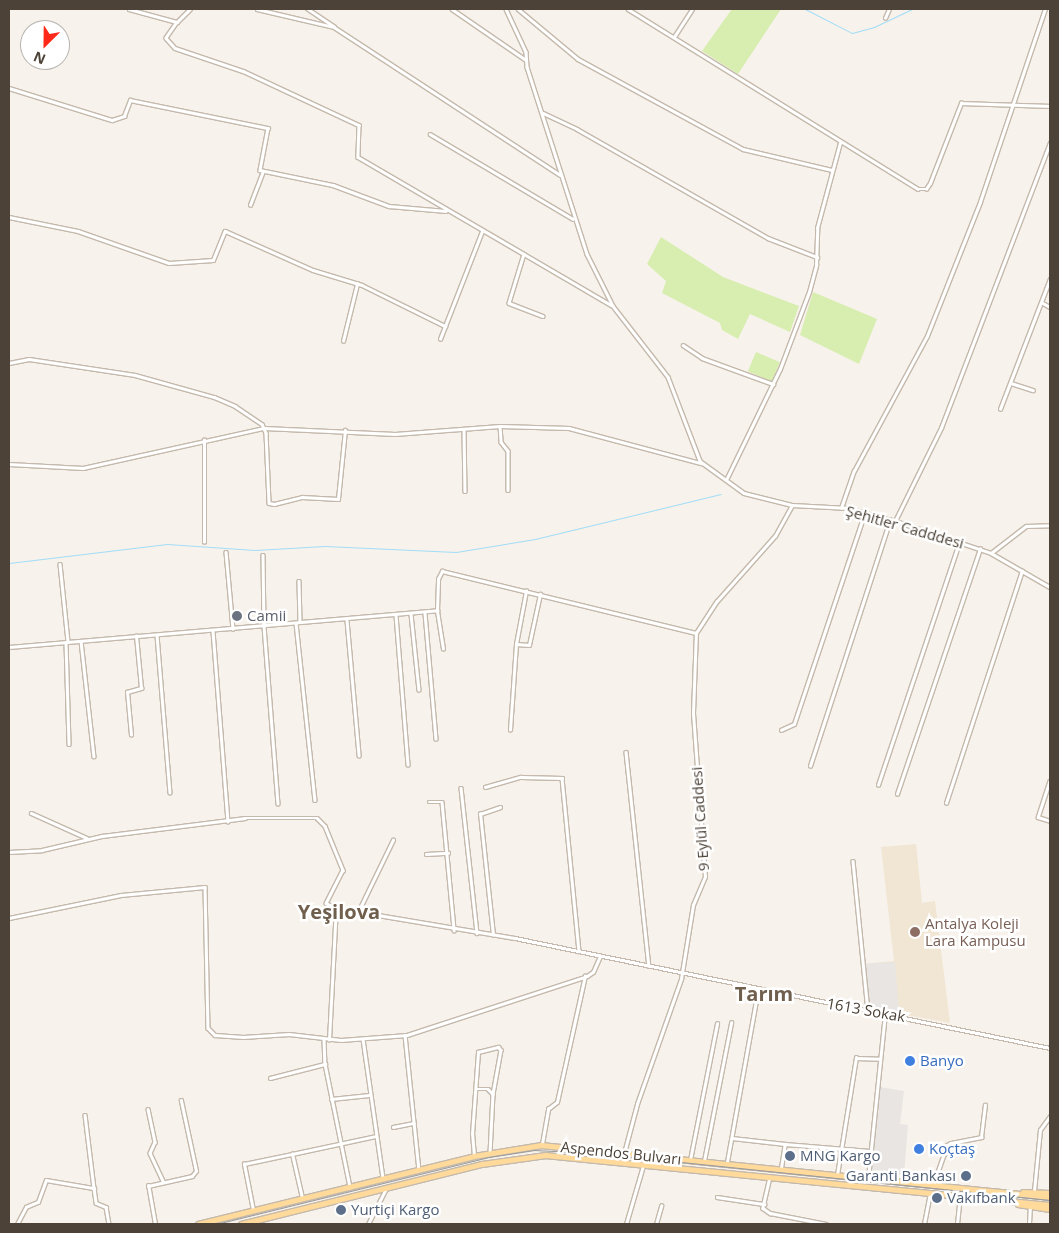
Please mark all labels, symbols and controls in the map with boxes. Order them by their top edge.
north arrow [20,20,70,70]
text: N [30,47,48,69]
street label: Şehitler Cadddesi [844,502,966,552]
place label: Camii [247,607,286,625]
marker: Camii [231,610,243,622]
street label: 9 Eylül Caddesi [687,766,713,872]
district label: Yeşilova [298,899,380,923]
place label: Antalya Koleji Lara Kampusu [925,914,1026,949]
marker: Antalya Koleji Lara Kampusu [909,926,921,938]
district label: Tarım [735,981,793,1005]
street label: 1613 Sokak [825,994,907,1026]
place label: Banyo [920,1052,964,1070]
marker: Banyo [904,1055,916,1067]
street label: Aspendos Bulvarı [560,1138,682,1168]
place label: Koçtaş [929,1140,975,1158]
marker: Koçtaş [913,1143,925,1155]
place label: MNG Kargo [800,1147,880,1165]
marker: MNG Kargo [784,1150,796,1162]
place label: Garanti Bankası [846,1167,956,1185]
marker: Garanti Bankası [960,1170,972,1182]
place label: Vakıfbank [947,1189,1016,1207]
marker: Vakıfbank [931,1192,943,1204]
place label: Yurtiçi Kargo [351,1201,440,1219]
marker: Yurtiçi Kargo [335,1204,347,1216]

